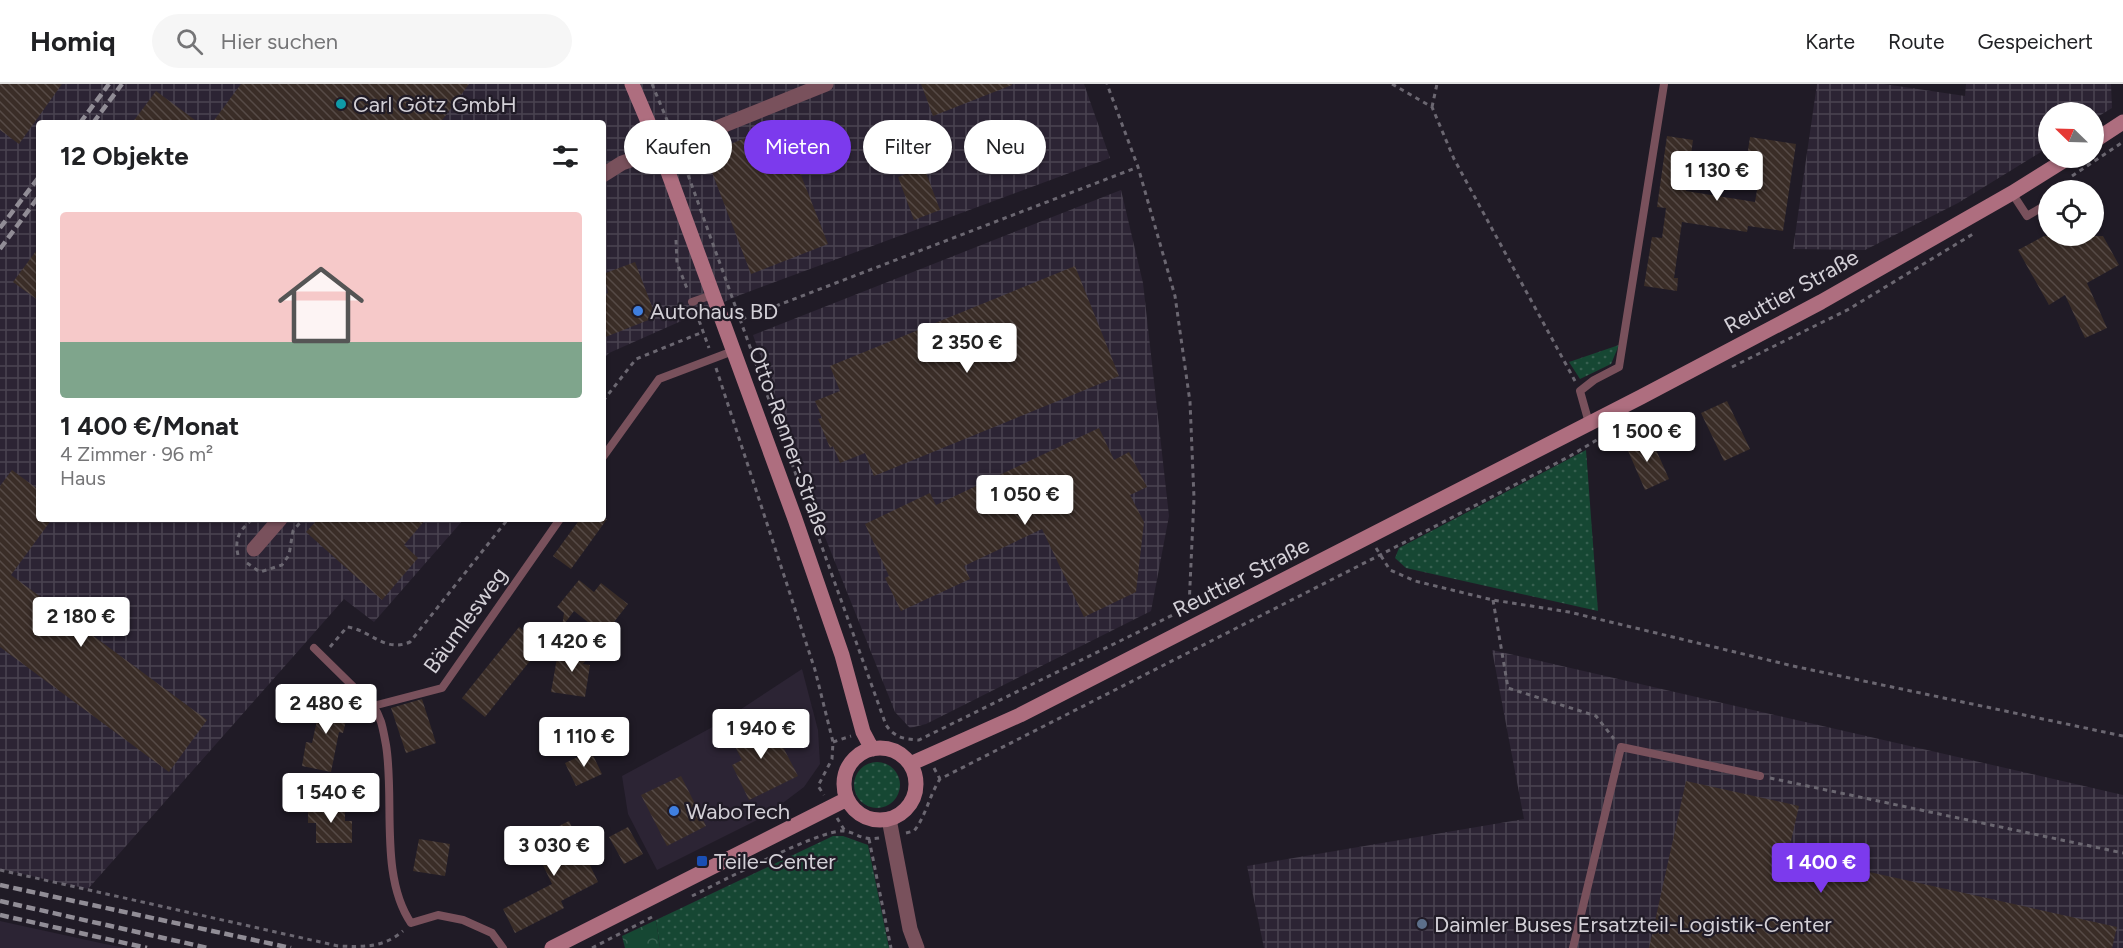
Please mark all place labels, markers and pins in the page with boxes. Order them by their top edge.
place label: Carl Götz GmbH [353,91,517,118]
marker: Carl Götz GmbH [334,97,348,111]
pin: 1 130 € [1662,151,1772,202]
place label: Autohaus BD [650,298,778,325]
marker: Autohaus BD [631,304,645,318]
pin: 2 350 € [912,323,1022,374]
pin: 1 500 € [1592,412,1702,463]
pin: 1 050 € [970,475,1080,526]
pin: 2 180 € [26,597,136,648]
pin: 1 420 € [517,622,627,673]
pin: 2 480 € [271,684,381,735]
pin: 1 940 € [706,709,816,760]
pin: 1 110 € [529,717,639,768]
pin: 1 540 € [276,773,386,824]
place label: WaboTech [686,798,790,825]
marker: WaboTech [667,804,681,818]
pin: 3 030 € [499,826,609,877]
pin: 1 400 € [1766,843,1876,894]
place label: Teile-Center [714,848,836,875]
marker: Teile-Center [695,854,709,868]
place label: Daimler Buses Ersatzteil-Logistik-Center [1434,911,1832,938]
marker: Daimler Buses Ersatzteil-Logistik-Center [1415,917,1429,931]

